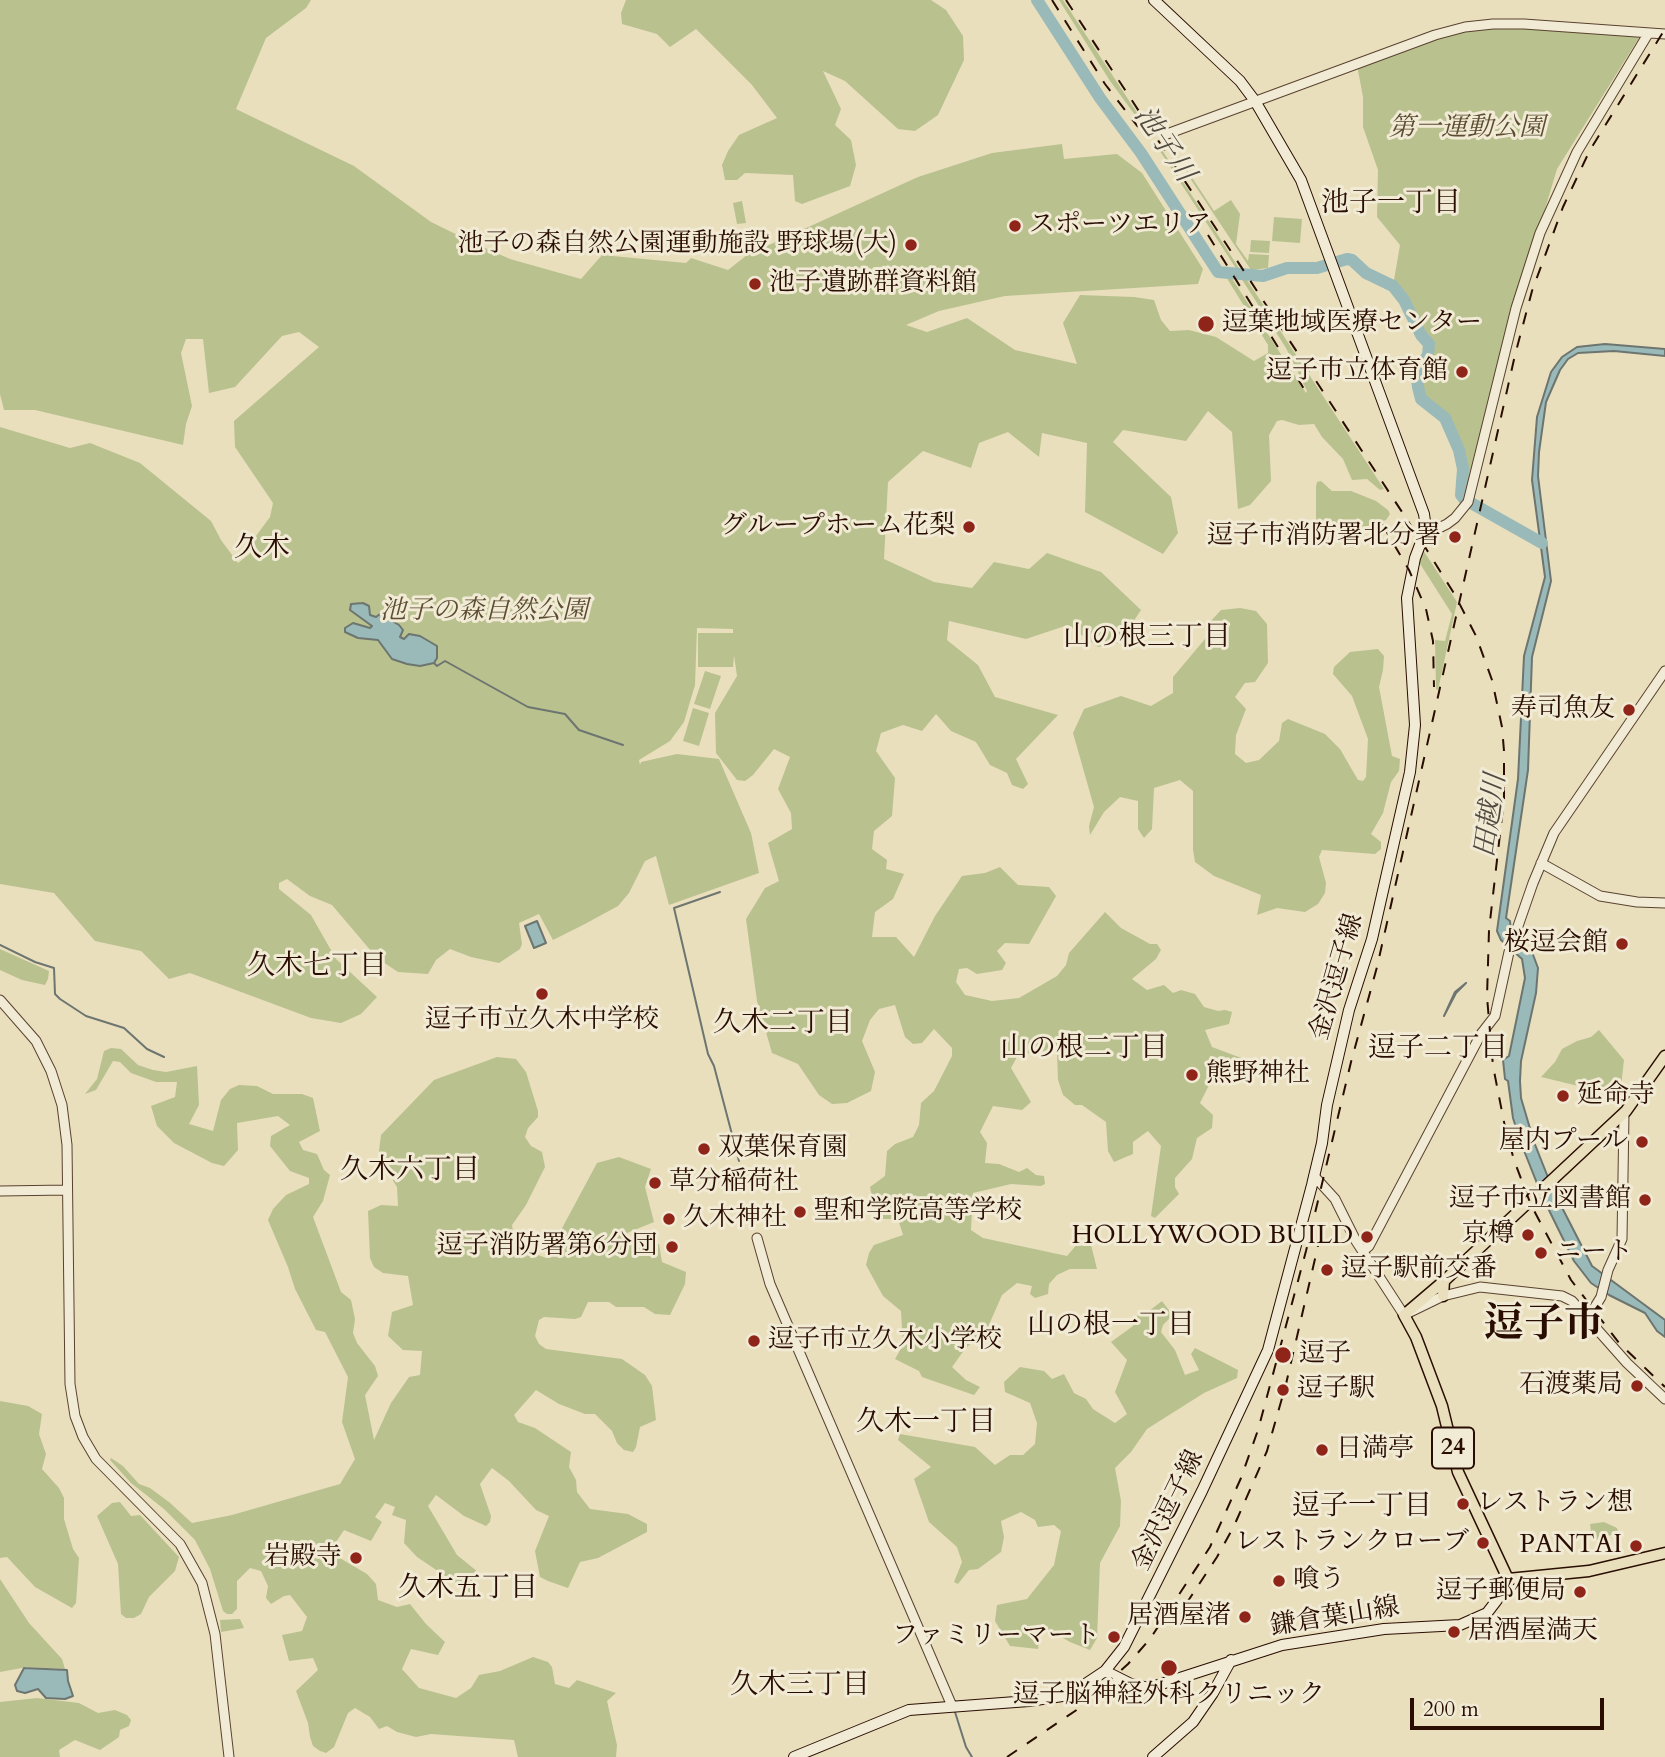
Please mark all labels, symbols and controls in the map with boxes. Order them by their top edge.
water label: 池子川 [1126,101,1200,189]
park label: 第一運動公園 [1389,113,1545,145]
district label: 池子一丁目 [1321,188,1461,222]
place label: スポーツエリア [1029,210,1211,242]
marker: スポーツエリア [1007,218,1023,234]
place label: 池子の森自然公園運動施設 野球場(大) [458,229,897,261]
marker: 池子の森自然公園運動施設 野球場(大) [903,237,919,253]
place label: 池子遺跡群資料館 [769,268,977,300]
marker: 池子遺跡群資料館 [747,276,763,292]
place label: 逗葉地域医療センター [1222,308,1482,340]
marker: 逗葉地域医療センター [1196,314,1216,334]
place label: 逗子市立体育館 [1266,356,1448,388]
marker: 逗子市立体育館 [1454,364,1470,380]
place label: グループホーム花梨 [721,511,955,543]
marker: グループホーム花梨 [961,519,977,535]
place label: 逗子市消防署北分署 [1207,521,1441,553]
marker: 逗子市消防署北分署 [1447,529,1463,545]
district label: 久木 [234,533,290,567]
park label: 池子の森自然公園 [380,596,588,628]
district label: 山の根三丁目 [1063,622,1231,656]
place label: 寿司魚友 [1511,694,1615,726]
marker: 寿司魚友 [1621,702,1637,718]
water label: 田越川 [1470,772,1514,860]
street label: 金沢逗子線 [1305,910,1371,1044]
place label: 桜逗会館 [1504,928,1608,960]
marker: 桜逗会館 [1614,936,1630,952]
district label: 久木七丁目 [247,951,387,985]
marker: 逗子市立久木中学校 [534,986,550,1002]
place label: 逗子市立久木中学校 [425,1005,659,1037]
district label: 久木二丁目 [713,1008,853,1042]
district label: 山の根二丁目 [1000,1033,1168,1067]
district label: 逗子二丁目 [1368,1033,1508,1067]
place label: 熊野神社 [1206,1059,1310,1091]
marker: 熊野神社 [1184,1067,1200,1083]
place label: 延命寺 [1577,1080,1655,1112]
marker: 延命寺 [1555,1088,1571,1104]
place label: 屋内プール [1499,1126,1628,1158]
place label: 双葉保育園 [718,1133,848,1165]
marker: 屋内プール [1634,1134,1650,1150]
marker: 双葉保育園 [696,1141,712,1157]
district label: 久木六丁目 [340,1155,480,1189]
place label: 草分稲荷社 [669,1167,799,1199]
marker: 草分稲荷社 [647,1175,663,1191]
place label: 逗子市立図書館 [1449,1184,1631,1216]
marker: 逗子市立図書館 [1637,1192,1653,1208]
place label: 聖和学院高等学校 [814,1196,1022,1228]
place label: 久木神社 [683,1203,787,1235]
marker: 聖和学院高等学校 [792,1204,808,1220]
marker: 久木神社 [661,1211,677,1227]
place label: 京樽 [1462,1219,1514,1251]
place label: HOLLYWOOD BUILD [1072,1221,1353,1253]
marker: 京樽 [1520,1227,1536,1243]
marker: HOLLYWOOD BUILD [1359,1229,1375,1245]
place label: 逗子消防署第6分団 [437,1231,658,1263]
place label: ニート [1555,1237,1633,1269]
marker: 逗子消防署第6分団 [664,1239,680,1255]
marker: ニート [1533,1245,1549,1261]
place label: 逗子駅前交番 [1341,1254,1497,1286]
marker: 逗子駅前交番 [1319,1262,1335,1278]
district label: 逗子市 [1484,1303,1604,1351]
district label: 山の根一丁目 [1027,1310,1195,1344]
place label: 逗子市立久木小学校 [768,1325,1002,1357]
marker: 逗子市立久木小学校 [746,1333,762,1349]
place label: 逗子 [1299,1339,1351,1371]
marker: 逗子 [1273,1345,1293,1365]
place label: 石渡薬局 [1519,1370,1623,1402]
place label: 逗子駅 [1297,1374,1375,1406]
marker: 石渡薬局 [1629,1378,1645,1394]
marker: 逗子駅 [1275,1382,1291,1398]
district label: 久木一丁目 [856,1407,996,1441]
road number: 24 [1432,1428,1474,1468]
place label: 日満亭 [1336,1434,1414,1466]
marker: 日満亭 [1314,1442,1330,1458]
street label: 金沢逗子線 [1126,1446,1212,1576]
place label: レストラン想 [1477,1488,1633,1520]
district label: 逗子一丁目 [1292,1491,1432,1525]
marker: レストラン想 [1455,1496,1471,1512]
place label: レストランクローブ [1235,1527,1469,1559]
place label: PANTAI [1520,1530,1622,1562]
marker: レストランクローブ [1475,1535,1491,1551]
marker: PANTAI [1628,1538,1644,1554]
place label: 岩殿寺 [264,1542,342,1574]
marker: 岩殿寺 [348,1550,364,1566]
place label: 喰う [1293,1565,1345,1597]
district label: 久木五丁目 [398,1573,538,1607]
marker: 喰う [1271,1573,1287,1589]
place label: 逗子郵便局 [1436,1576,1566,1608]
marker: 逗子郵便局 [1572,1584,1588,1600]
street label: 鎌倉葉山線 [1268,1592,1402,1644]
place label: 居酒屋渚 [1127,1601,1231,1633]
marker: 居酒屋渚 [1237,1609,1253,1625]
place label: 居酒屋満天 [1468,1616,1598,1648]
place label: ファミリーマート [892,1621,1100,1653]
marker: 居酒屋満天 [1446,1624,1462,1640]
marker: ファミリーマート [1106,1629,1122,1645]
marker: 逗子脳神経外科クリニック [1159,1658,1179,1678]
district label: 久木三丁目 [730,1670,870,1704]
place label: 逗子脳神経外科クリニック [1013,1680,1325,1712]
scale bar [1413,1684,1607,1728]
text: 200 m [1423,1695,1479,1724]

